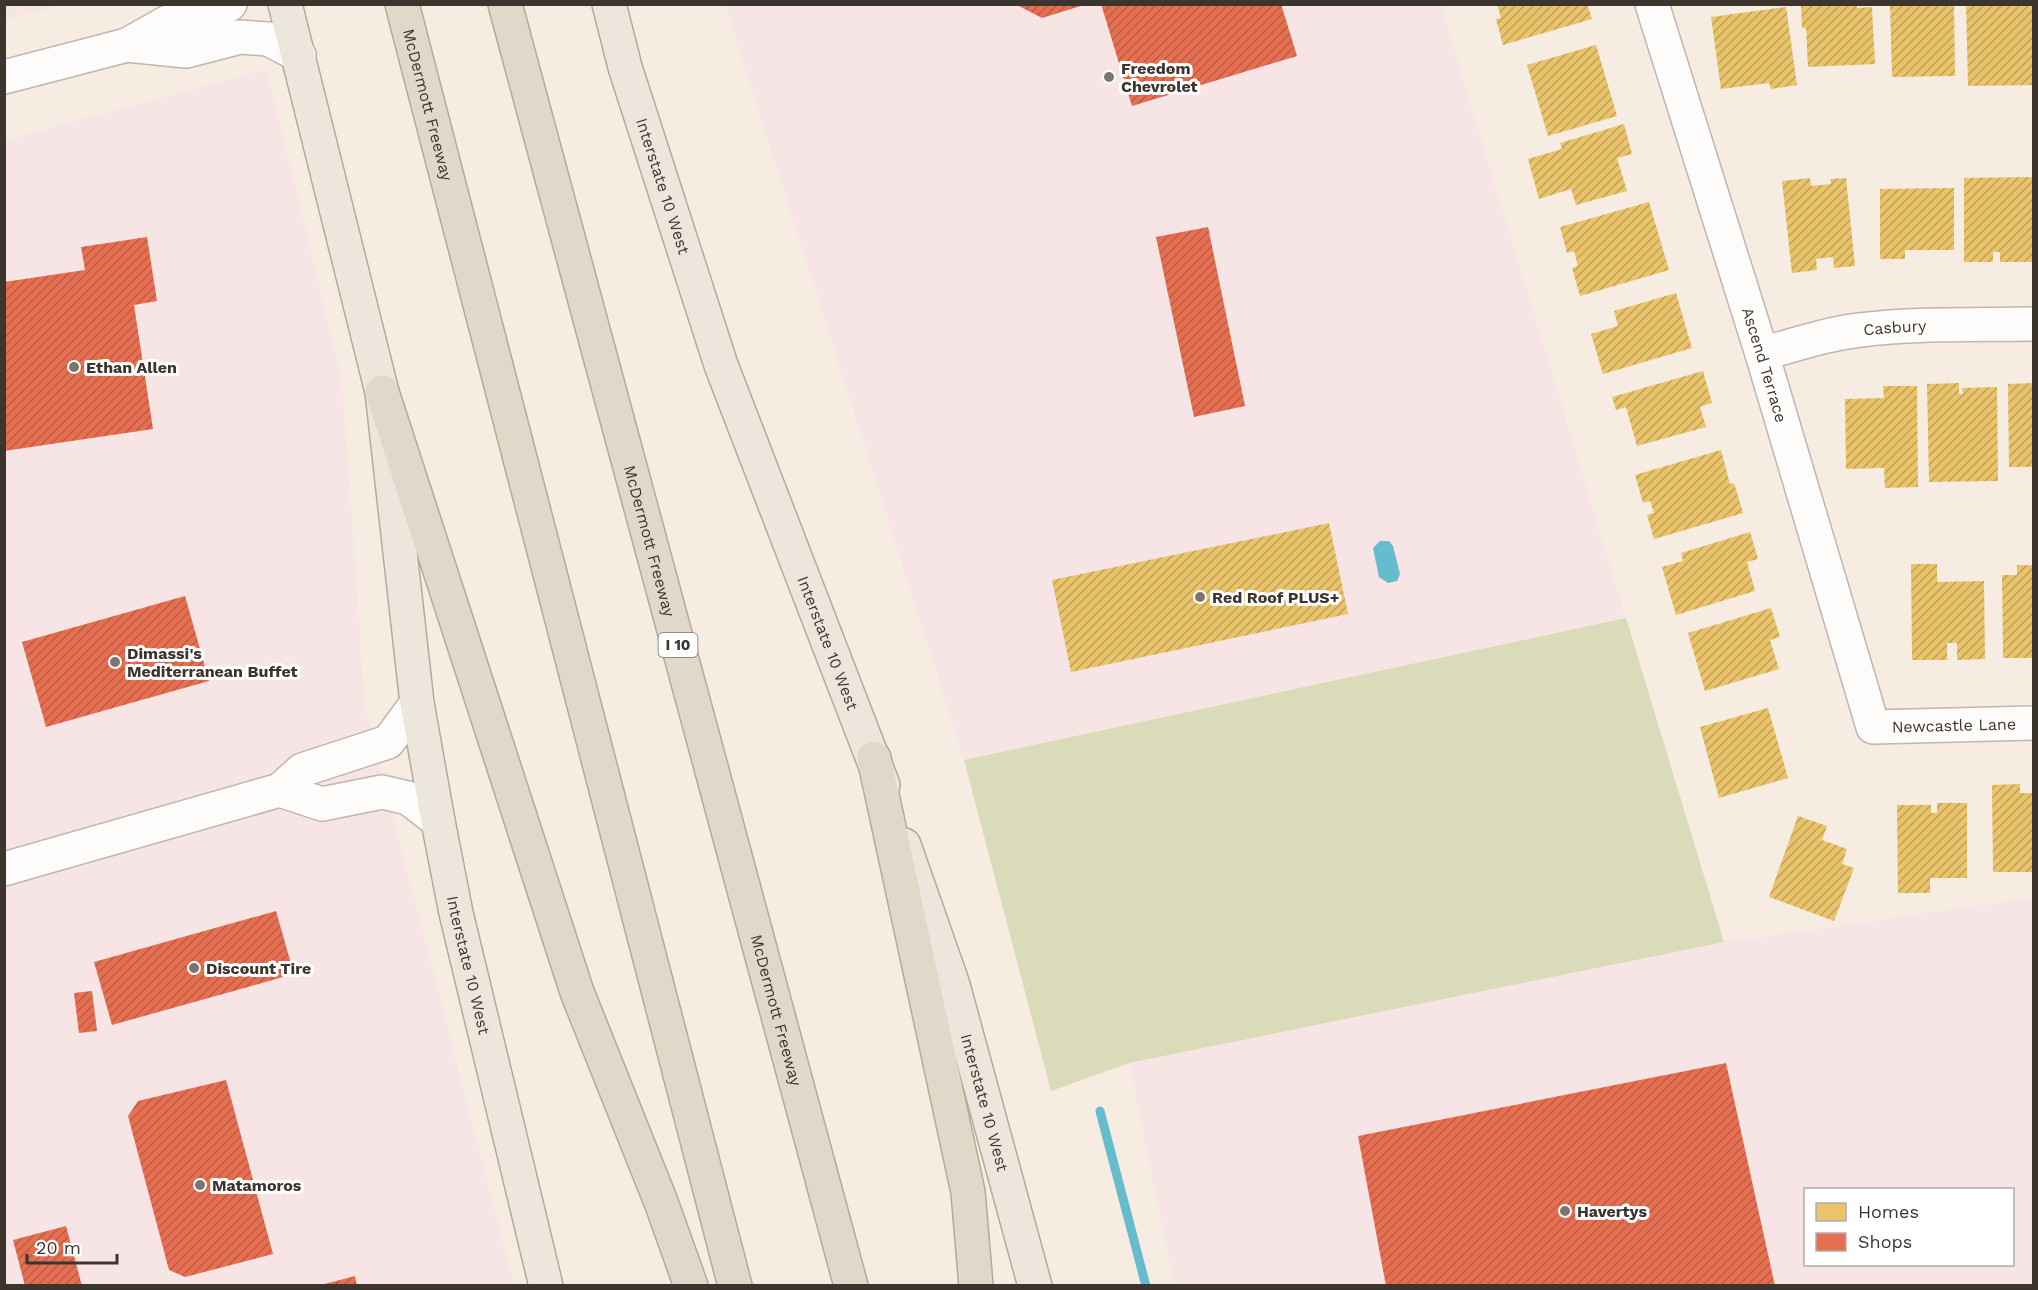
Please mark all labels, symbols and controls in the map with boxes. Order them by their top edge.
street label: McDermott Freeway [399,27,457,183]
place label: Freedom Chevrolet [1121,59,1198,96]
marker: Freedom Chevrolet [1102,70,1116,84]
street label: Interstate 10 West [632,116,694,257]
street label: Ascend Terrace [1738,305,1791,425]
street label: Casbury [1862,316,1927,340]
place label: Ethan Allen [86,358,177,377]
marker: Ethan Allen [67,360,81,374]
street label: McDermott Freeway [620,463,679,619]
street label: Interstate 10 West [793,573,862,713]
place label: Red Roof PLUS+ [1212,588,1339,607]
marker: Red Roof PLUS+ [1193,590,1207,604]
road number: I 10 [658,633,698,657]
place label: Dimassi's Mediterranean Buffet [127,644,298,681]
marker: Dimassi's Mediterranean Buffet [108,655,122,669]
street label: Newcastle Lane [1892,714,2016,737]
street label: Interstate 10 West [443,894,494,1037]
street label: McDermott Freeway [747,932,806,1089]
place label: Discount Tire [206,959,311,978]
marker: Discount Tire [187,961,201,975]
street label: Interstate 10 West [957,1031,1012,1174]
place label: Matamoros [212,1176,302,1195]
marker: Matamoros [193,1178,207,1192]
legend [1804,1188,2014,1266]
text: Homes [1858,1201,1919,1222]
place label: Havertys [1577,1202,1647,1221]
marker: Havertys [1558,1204,1572,1218]
scale bar [27,1227,117,1265]
text: Shops [1858,1231,1912,1252]
text: 20 m [36,1237,81,1258]

